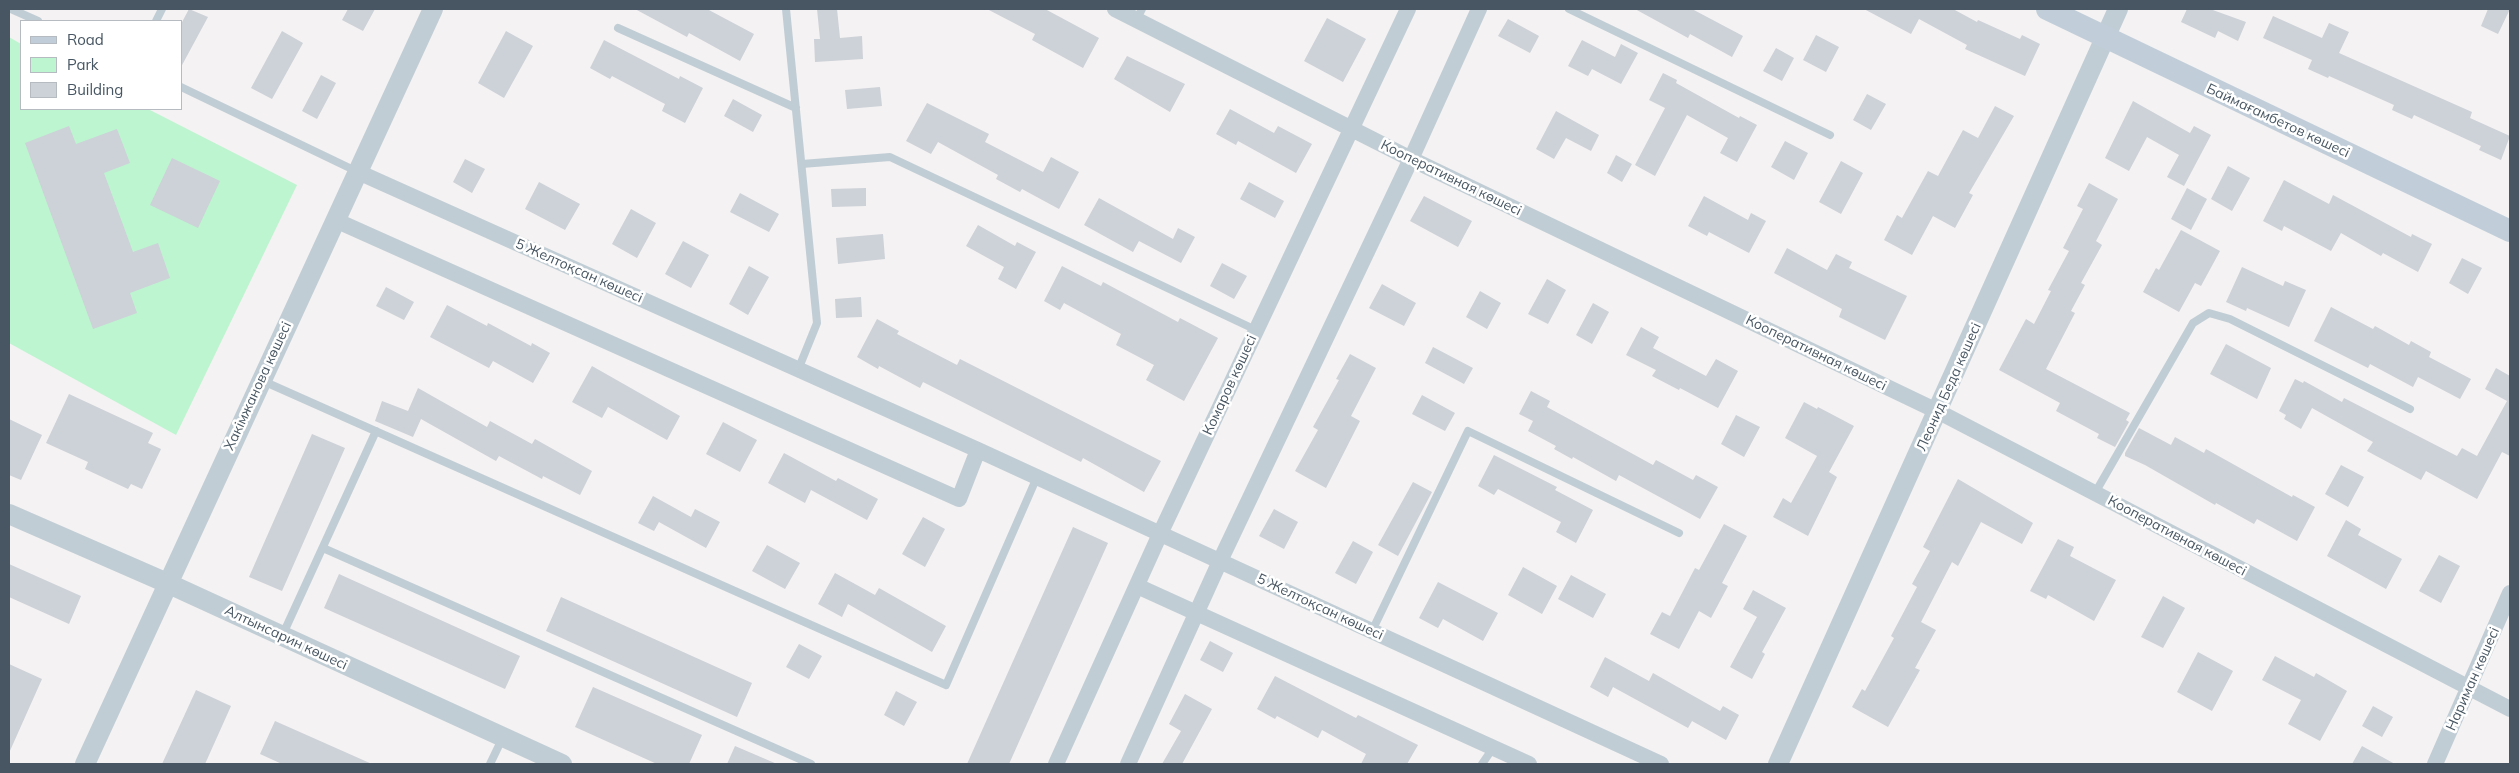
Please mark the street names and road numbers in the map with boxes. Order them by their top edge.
street label: Баймағамбетов көшесі [2204,80,2352,162]
street label: Кооперативная көшесі [1378,137,1524,219]
street label: 5 Желтоқсан көшесі [513,235,645,307]
street label: Кооперативная көшесі [1743,312,1889,394]
street label: Хакімжанова көшесі [221,319,295,453]
street label: Леонид Беда көшесі [1913,320,1985,454]
street label: Комаров көшесі [1199,332,1261,438]
street label: Кооперативная көшесі [2105,492,2249,580]
street label: 5 Желтоқсан көшесі [1254,570,1386,644]
street label: Алтынсарин көшесі [222,602,350,674]
street label: Нариман көшесі [2443,625,2503,733]

